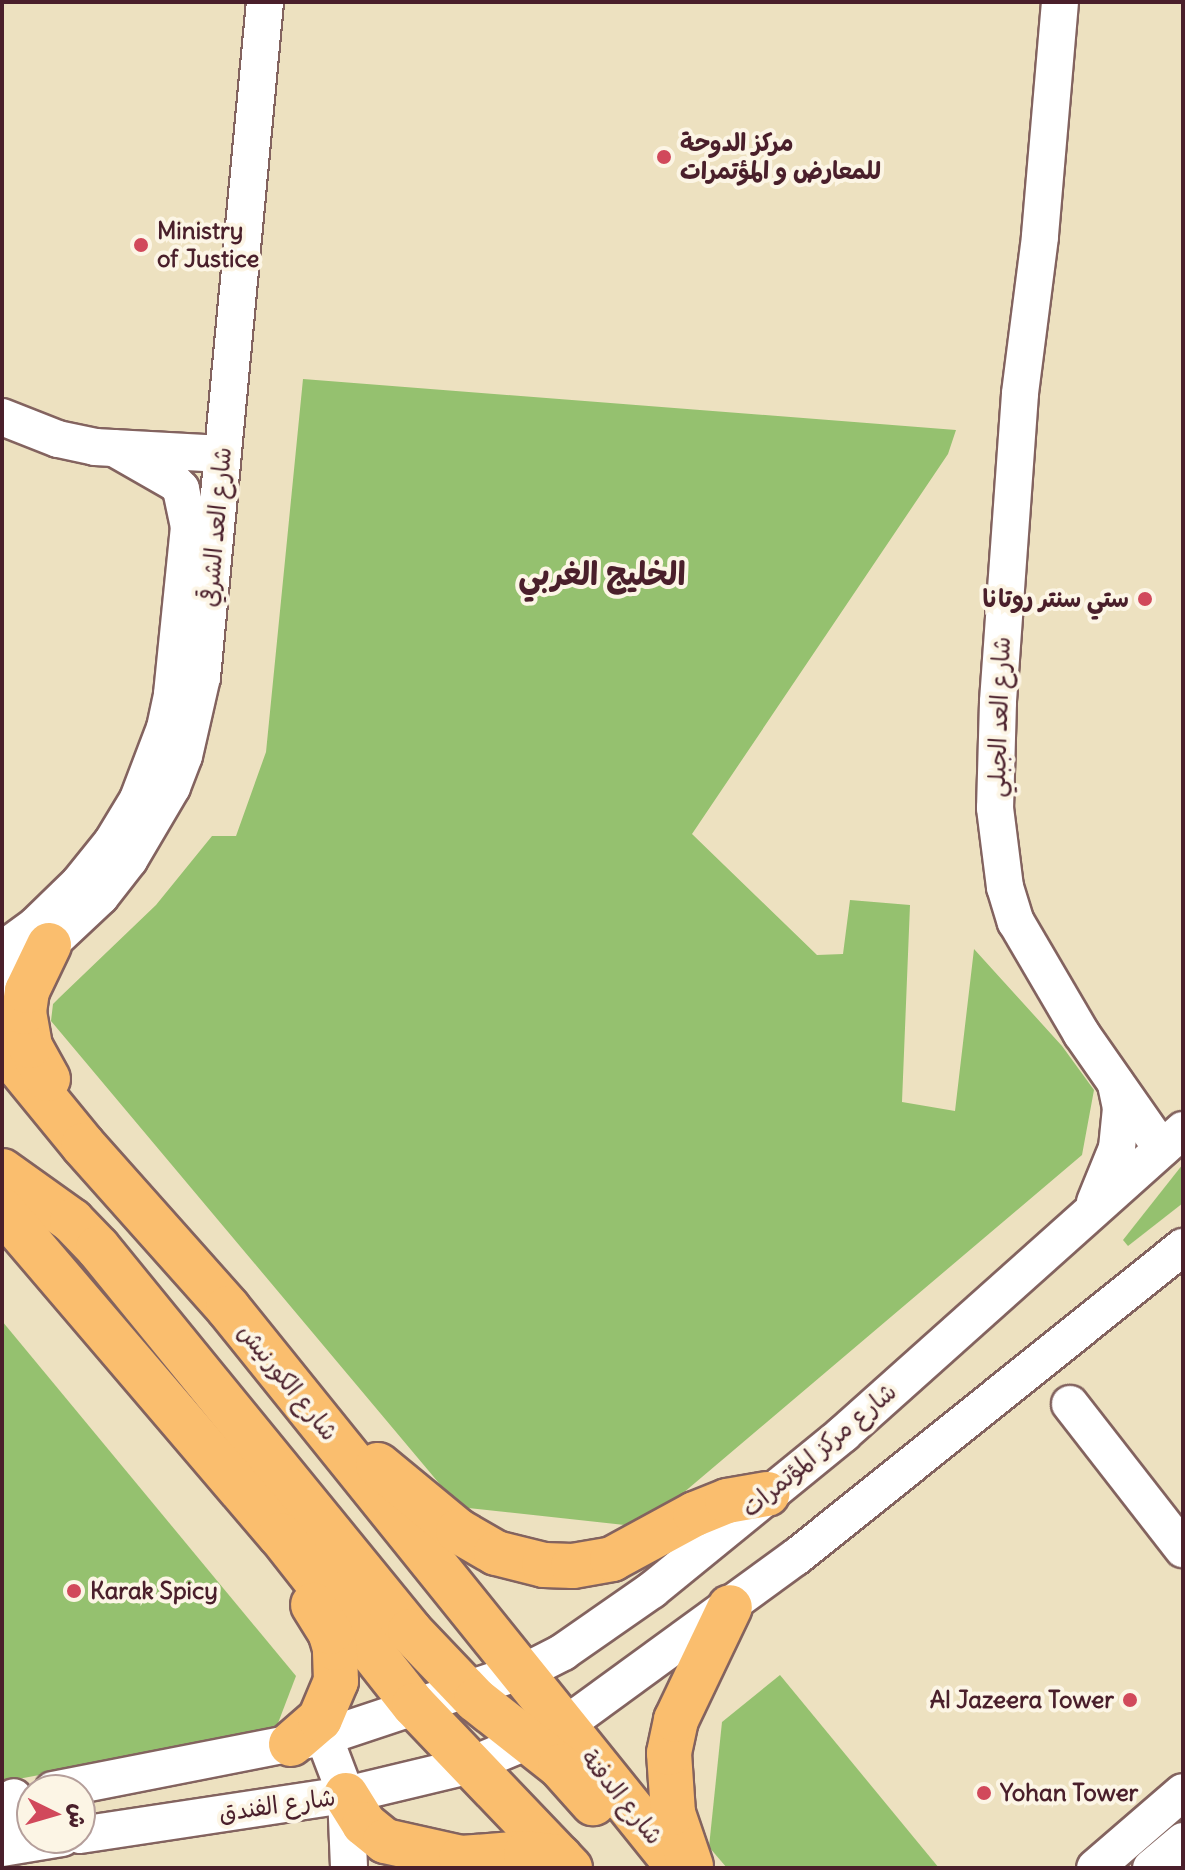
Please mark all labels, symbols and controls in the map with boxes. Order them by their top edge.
place label: مركز الدوحة للمعارض و المؤتمرات [680,129,881,185]
marker: مركز الدوحة للمعارض و المؤتمرات [655,148,673,166]
place label: Ministry of Justice [157,217,259,273]
marker: Ministry of Justice [132,236,150,254]
street label: شارع العد الشرقي [195,446,237,608]
district label: الخليج الغربي [518,555,686,593]
place label: ستي سنتر روتانا [982,585,1129,613]
marker: ستي سنتر روتانا [1136,590,1154,608]
street label: شارع العد الجبلي [982,636,1016,798]
street label: شارع الكورنيش [232,1318,344,1446]
street label: شارع مركز المؤتمرات [736,1377,902,1523]
place label: Karak Spicy [90,1577,218,1605]
marker: Karak Spicy [65,1582,83,1600]
place label: Al Jazeera Tower [930,1686,1114,1714]
marker: Al Jazeera Tower [1121,1691,1139,1709]
street label: شارع الدفنة [575,1744,669,1850]
north arrow [16,1774,96,1854]
place label: Yohan Tower [1000,1779,1138,1807]
street label: شارع الفندق [217,1783,337,1827]
marker: Yohan Tower [975,1784,993,1802]
text: ش [63,1803,93,1829]

